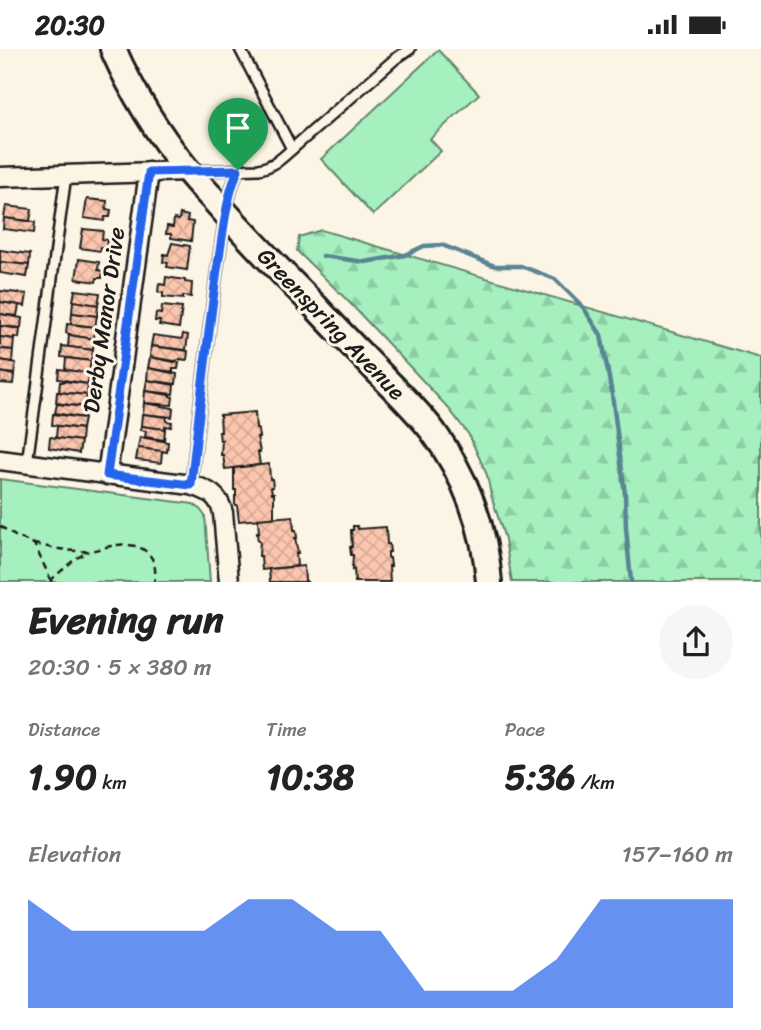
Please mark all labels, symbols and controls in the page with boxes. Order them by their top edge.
text: 20:30 [35,2,105,48]
pin [208,98,268,170]
icon: arrive [219,109,257,147]
street label: Derby Manor Drive [71,224,137,416]
street label: Greenspring Avenue [247,238,415,410]
text: Evening run [28,587,224,654]
button: share [659,605,733,679]
text: 20:30 · 5 × 380 m [28,647,212,688]
text: Distance [28,713,100,746]
text: Time [266,713,307,746]
text: Pace [505,713,545,746]
text: 1.90 [28,746,97,808]
text: 10:38 [266,746,354,808]
text: 5:36 [505,746,576,808]
text: km [97,766,127,799]
text: /km [576,766,615,799]
text: Elevation [28,834,121,875]
text: 157–160 m [622,834,733,875]

